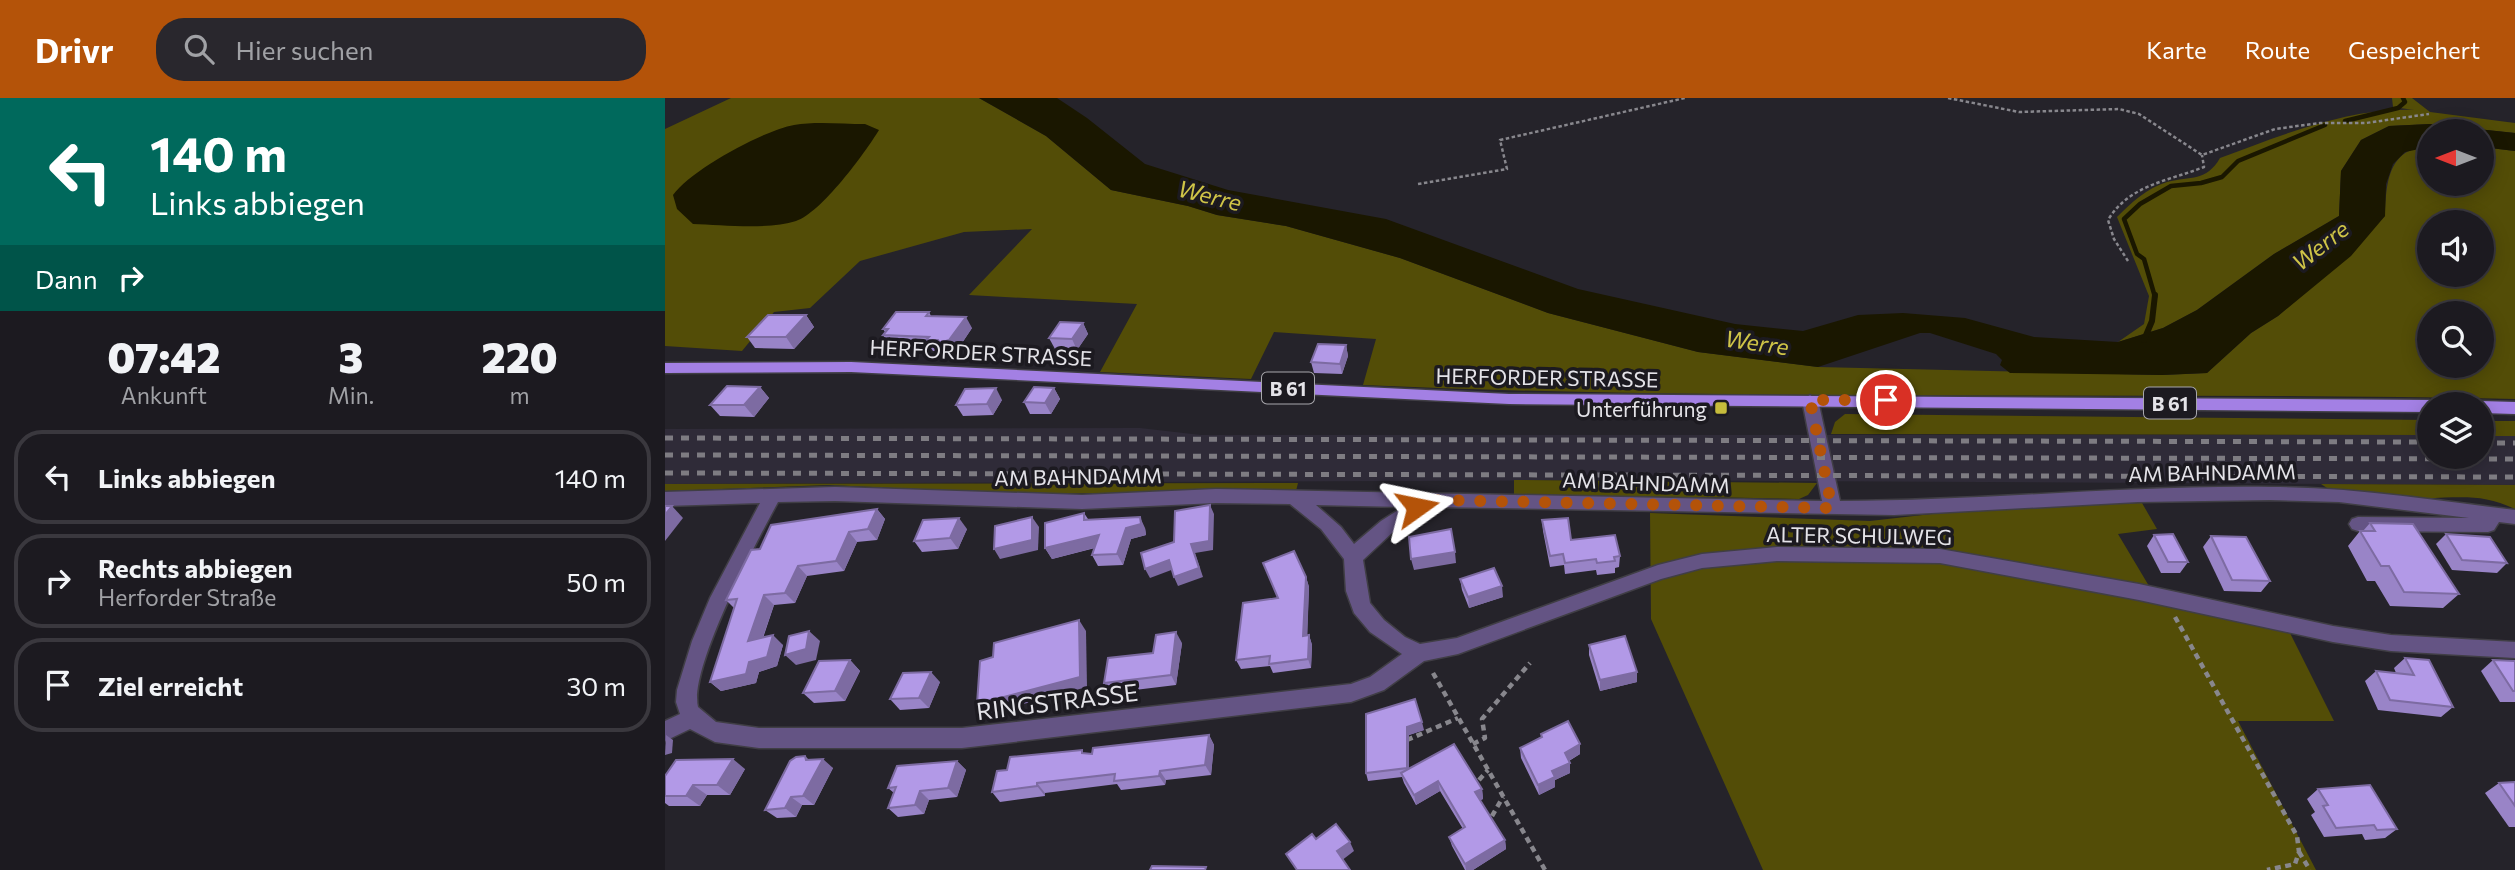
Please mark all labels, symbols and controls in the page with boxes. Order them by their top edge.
search box [156,18,646,81]
text: Drivr [35,29,114,70]
icon: search [180,30,218,68]
text: Hier suchen [236,34,374,65]
text: Karte [2146,35,2207,64]
text: Route [2245,35,2310,64]
text: Gespeichert [2348,35,2480,64]
north arrow [2417,119,2494,196]
map controls [2417,119,2494,469]
text: 140 m [150,122,287,182]
icon: left [35,126,126,217]
water label: Werre [1175,174,1245,216]
text: Links abbiegen [150,182,365,222]
button: sound [2417,210,2494,287]
water label: Werre [2286,214,2354,276]
icon: right [112,259,150,297]
text: Dann [35,263,98,294]
button: search [2417,301,2494,378]
water label: Werre [1723,324,1791,360]
text: 07:42 [107,330,220,382]
text: 3 [339,330,363,382]
text: 220 [481,330,558,382]
street label: HERFORDER STRASSE [869,334,1093,370]
street label: HERFORDER STRASSE [1435,363,1659,391]
pin [1856,370,1916,430]
road number: B 61 [1262,372,1314,404]
text: Ankunft [121,381,207,409]
text: Min. [328,381,374,409]
text: m [510,381,530,409]
icon: arrive [1867,381,1905,419]
road number: B 61 [2144,388,2196,418]
button: layers [2417,392,2494,469]
place label: Unterführung [1576,396,1707,421]
marker: Unterführung [1713,400,1729,416]
icon: left [39,458,77,496]
street label: AM BAHNDAMM [2128,458,2296,486]
text: Links abbiegen [98,462,276,493]
text: 140 m [555,462,626,493]
street label: AM BAHNDAMM [994,462,1162,490]
street label: AM BAHNDAMM [1562,467,1730,497]
position arrow [1380,470,1454,544]
street label: ALTER SCHULWEG [1766,521,1952,549]
text: Rechts abbiegen [98,552,293,583]
icon: right [39,562,77,600]
text: 50 m [566,566,626,597]
text: Herforder Straße [98,583,276,611]
icon: arrive [39,666,77,704]
text: Ziel erreicht [98,670,243,701]
text: 30 m [567,670,626,701]
street label: RINGSTRASSE [975,677,1139,725]

